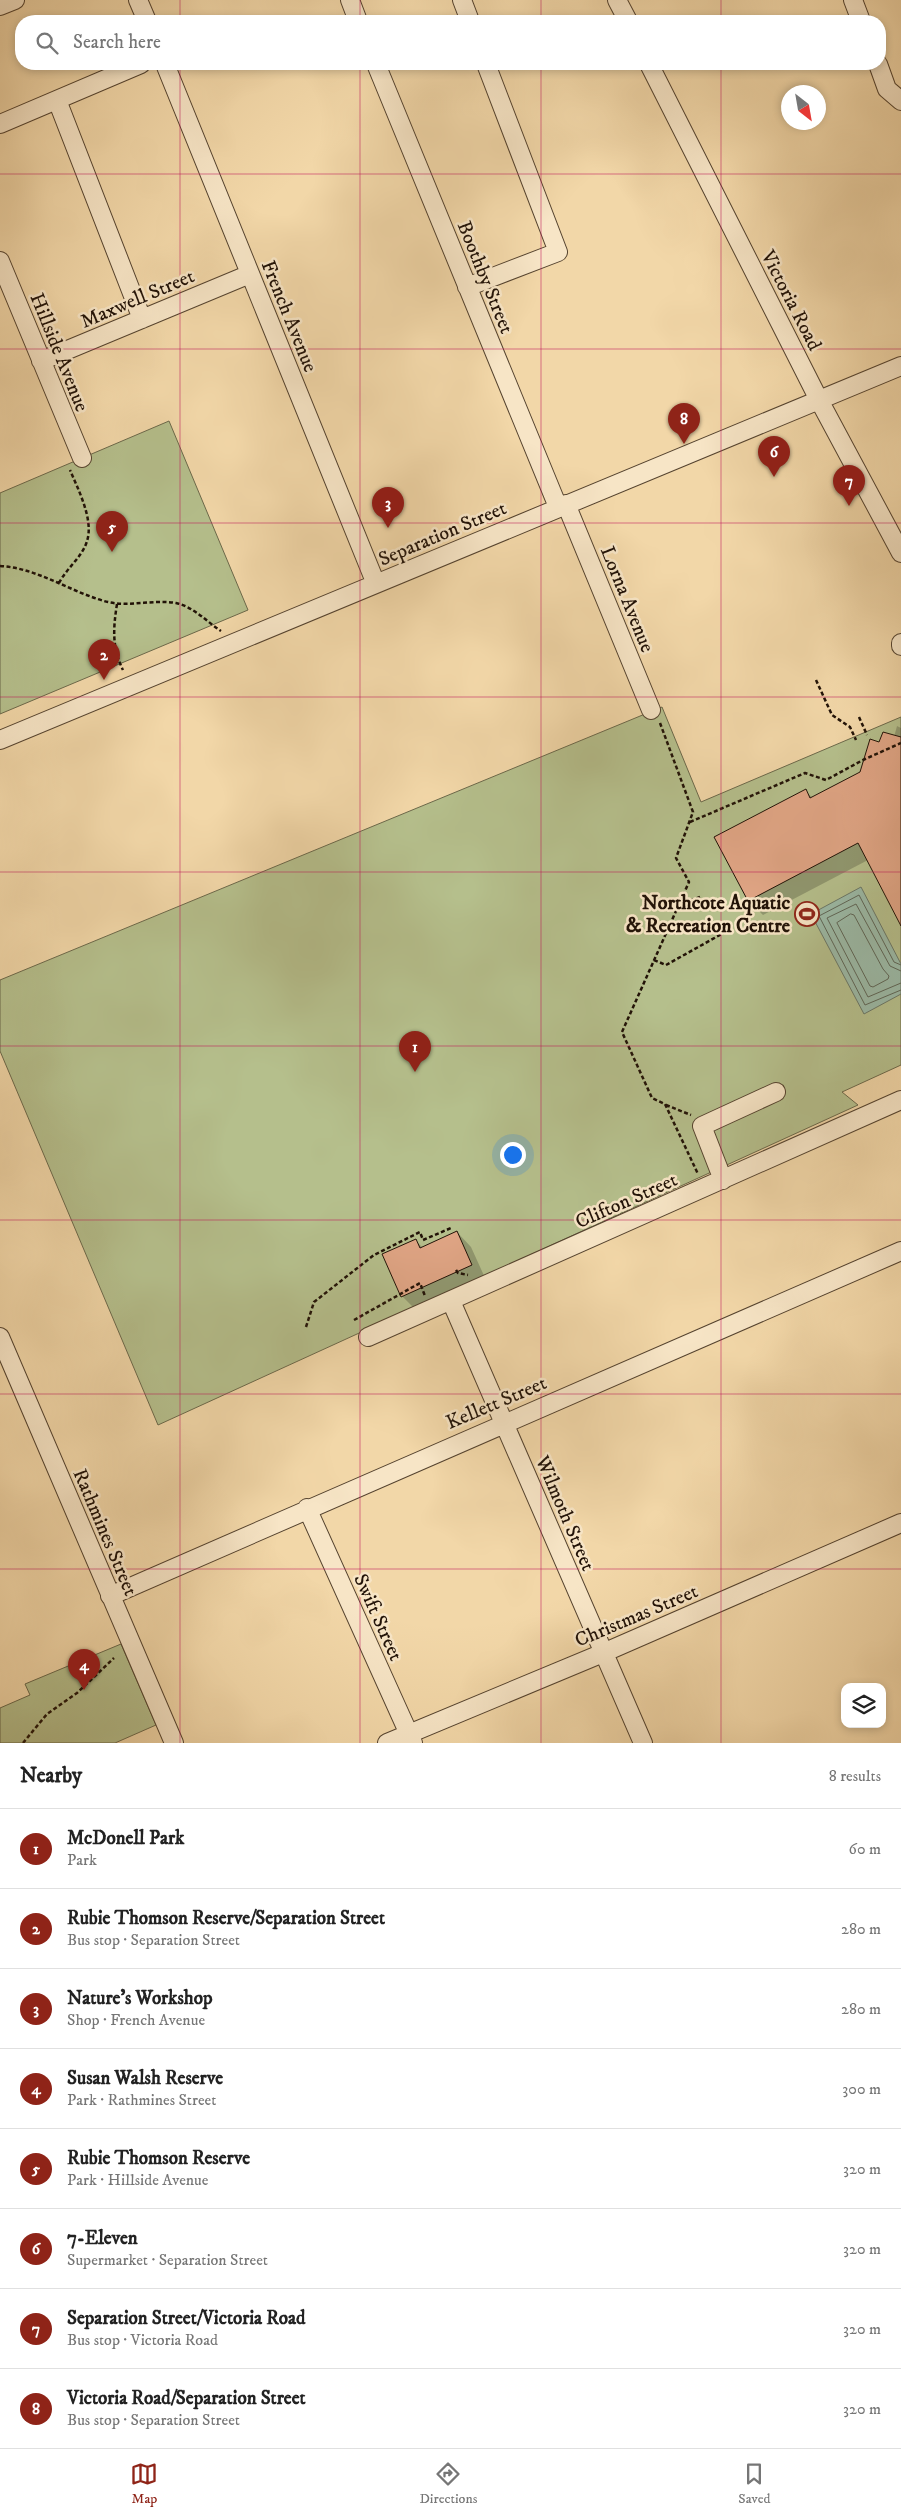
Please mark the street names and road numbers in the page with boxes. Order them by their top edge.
street label: Boothby Street [451,218,519,338]
street label: Victoria Road [754,245,827,355]
street label: French Avenue [255,257,322,376]
street label: Maxwell Street [77,264,198,335]
street label: Hillside Avenue [23,289,94,416]
street label: Separation Street [375,496,510,573]
street label: Lorna Avenue [594,543,659,656]
street label: Clifton Street [572,1168,681,1235]
street label: Kellett Street [443,1371,551,1436]
street label: Wilmoth Street [529,1451,600,1575]
street label: Rathmines Street [67,1465,143,1600]
street label: Swift Street [347,1570,408,1665]
street label: Christmas Street [571,1579,702,1654]

